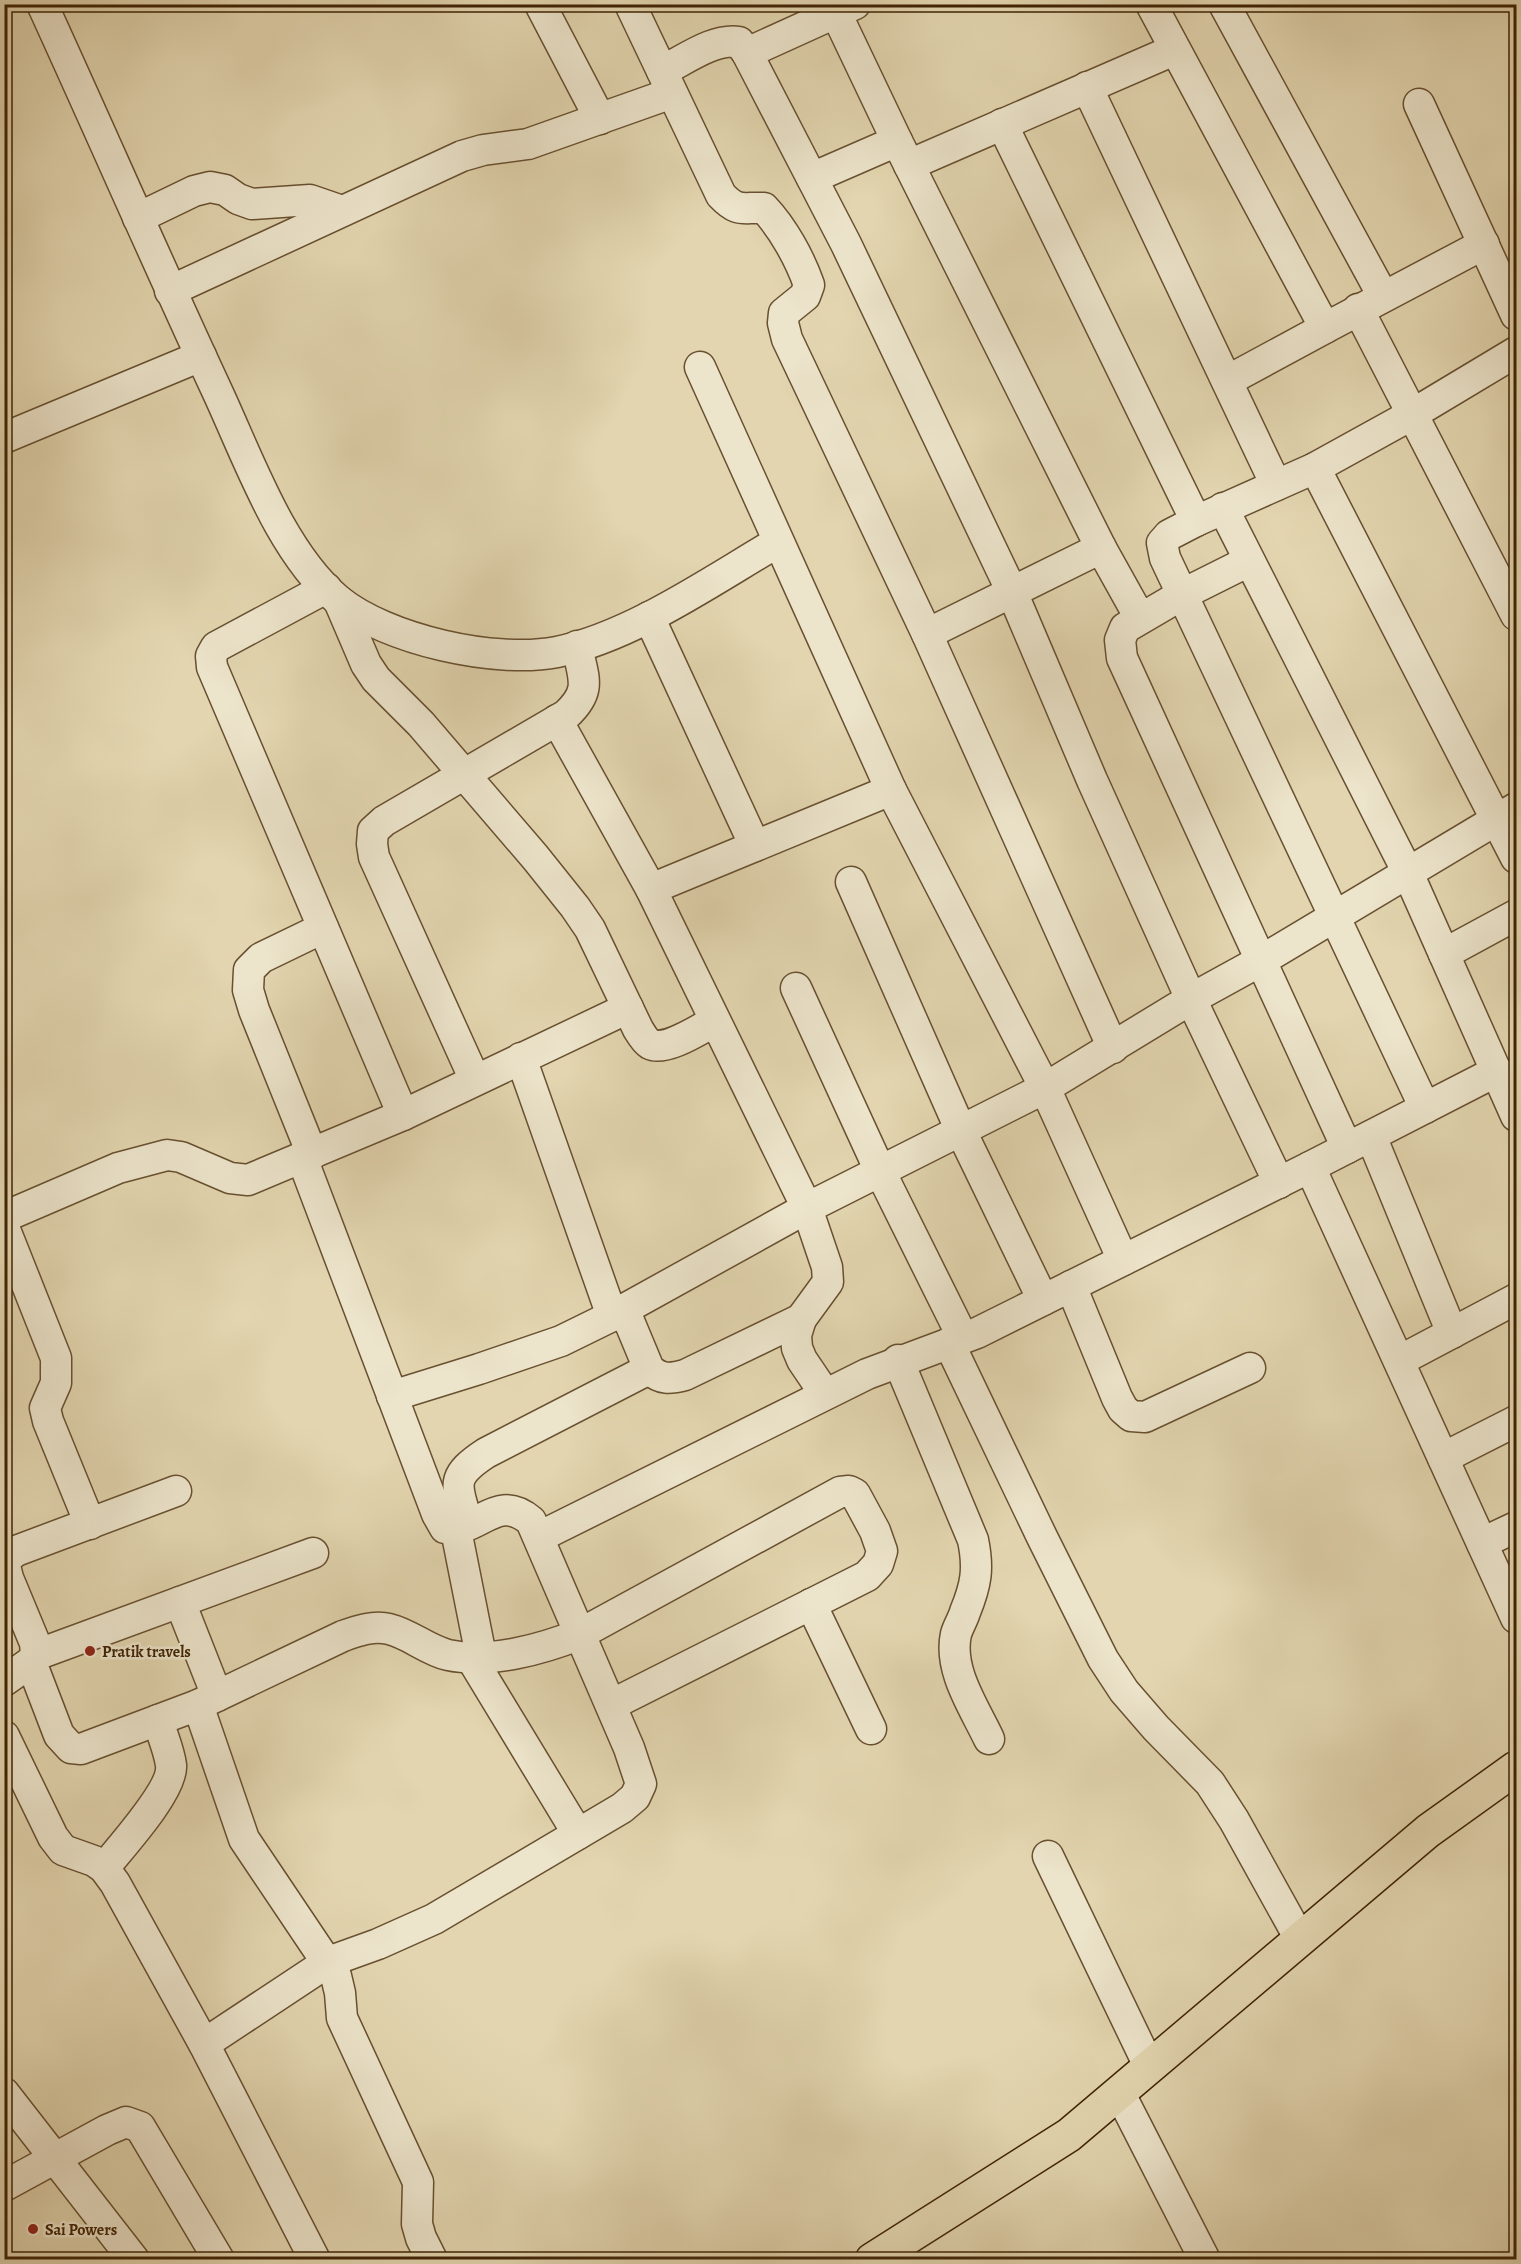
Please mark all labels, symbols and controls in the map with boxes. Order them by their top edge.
place label: Pratik travels [102,1641,191,1663]
marker: Pratik travels [83,1644,97,1658]
place label: Sai Powers [45,2219,117,2241]
marker: Sai Powers [26,2222,40,2236]

